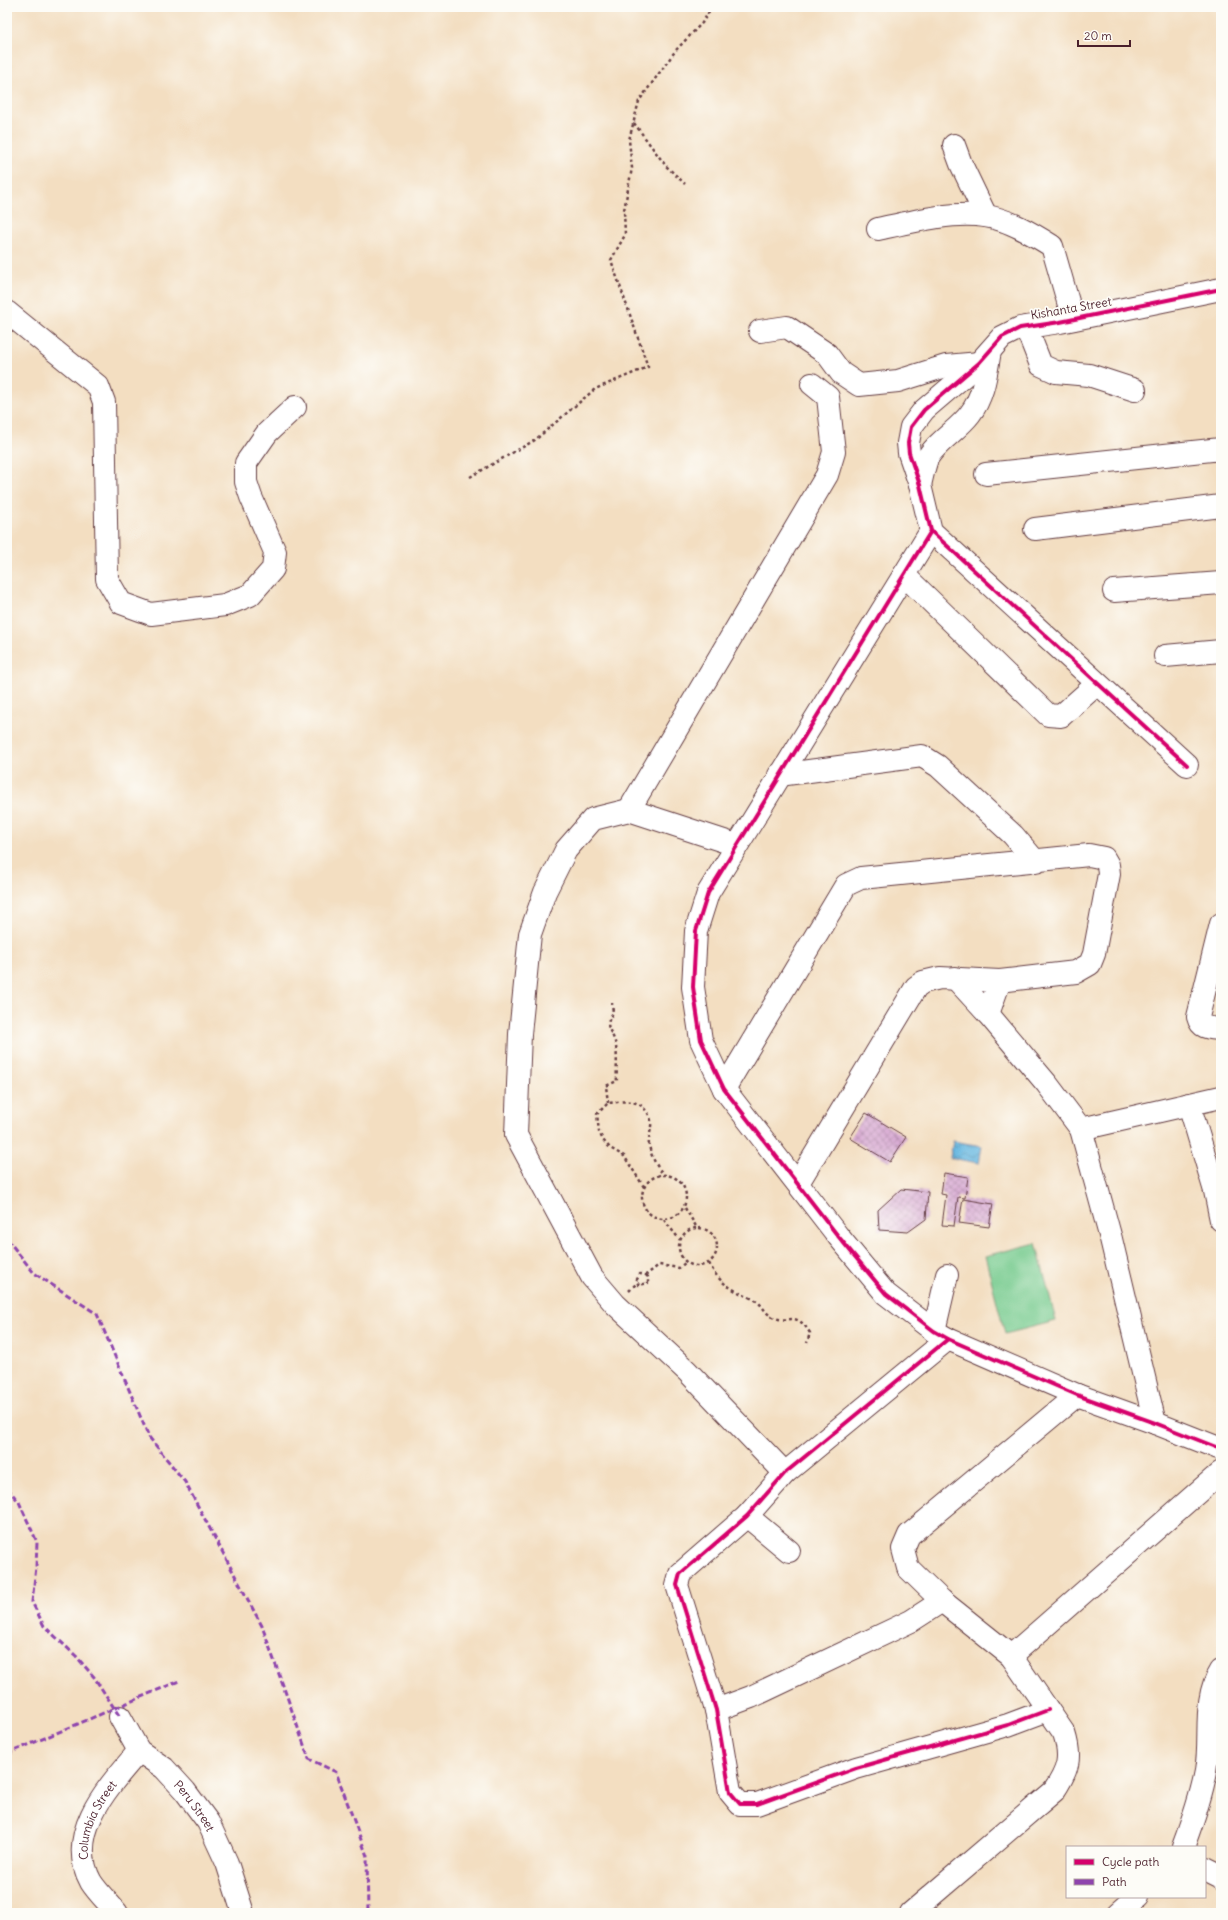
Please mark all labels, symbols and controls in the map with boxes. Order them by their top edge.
scale bar [1078,22,1130,48]
text: 20 m [1084,28,1112,43]
street label: Kishanta Street [1029,293,1113,323]
street label: Columbia Street [75,1777,119,1860]
street label: Peru Street [171,1777,219,1833]
legend [1066,1846,1206,1898]
text: Cycle path [1102,1854,1159,1869]
text: Path [1102,1874,1127,1889]

